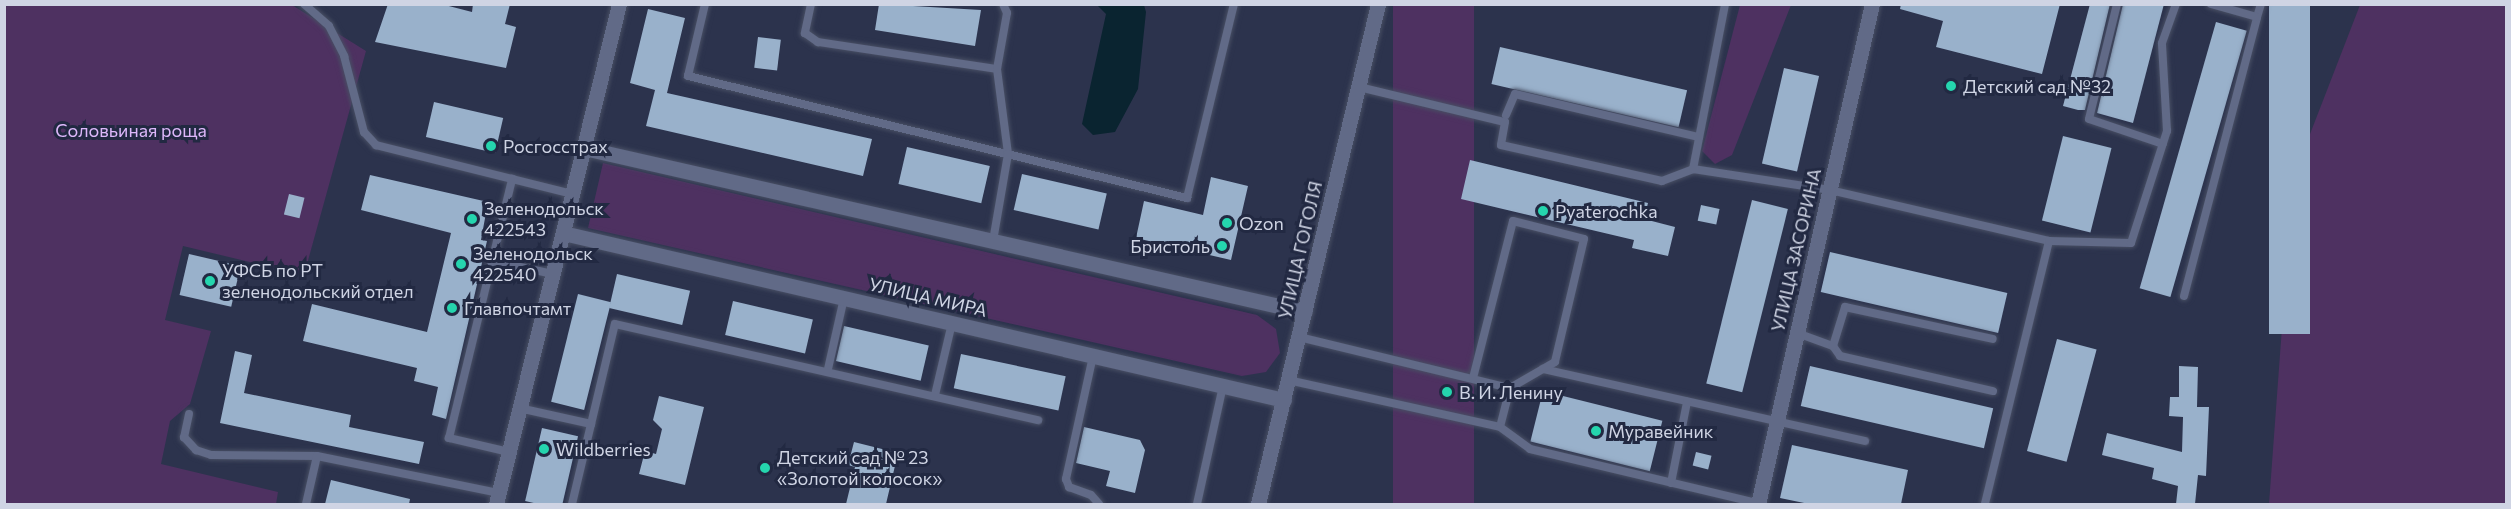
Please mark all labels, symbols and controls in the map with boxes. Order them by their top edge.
place label: Детский сад №32 [1963,75,2111,97]
marker: Детский сад №32 [1944,79,1958,93]
park label: Соловьиная роща [55,119,207,141]
place label: Росгосстрах [503,135,608,157]
marker: Росгосстрах [484,139,498,153]
street label: УЛИЦА ЗАСОРИНА [1767,166,1825,334]
street label: УЛИЦА ГОГОЛЯ [1274,179,1326,321]
place label: Зеленодольск 422543 [484,198,604,240]
place label: Pyaterochka [1555,200,1658,222]
marker: Pyaterochka [1536,204,1550,218]
marker: Зеленодольск 422543 [465,212,479,226]
place label: Ozon [1239,212,1284,234]
marker: Ozon [1220,216,1234,230]
place label: Бристоль [1130,235,1210,257]
marker: Бристоль [1215,239,1229,253]
place label: Зеленодольск 422540 [473,243,593,286]
marker: Зеленодольск 422540 [454,257,468,271]
place label: УФСБ по РТ зеленодольский отдел [222,260,414,302]
street label: УЛИЦА МИРА [867,273,989,321]
marker: УФСБ по РТ зеленодольский отдел [203,274,217,288]
place label: Главпочтамт [464,297,571,319]
marker: Главпочтамт [445,301,459,315]
place label: В. И. Ленину [1459,381,1563,403]
marker: В. И. Ленину [1440,385,1454,399]
place label: Муравейник [1608,420,1713,442]
marker: Муравейник [1589,424,1603,438]
place label: Wildberries [556,438,651,460]
marker: Wildberries [537,442,551,456]
place label: Детский сад № 23 «Золотой колосок» [777,447,943,490]
marker: Детский сад № 23 «Золотой колосок» [758,461,772,475]

